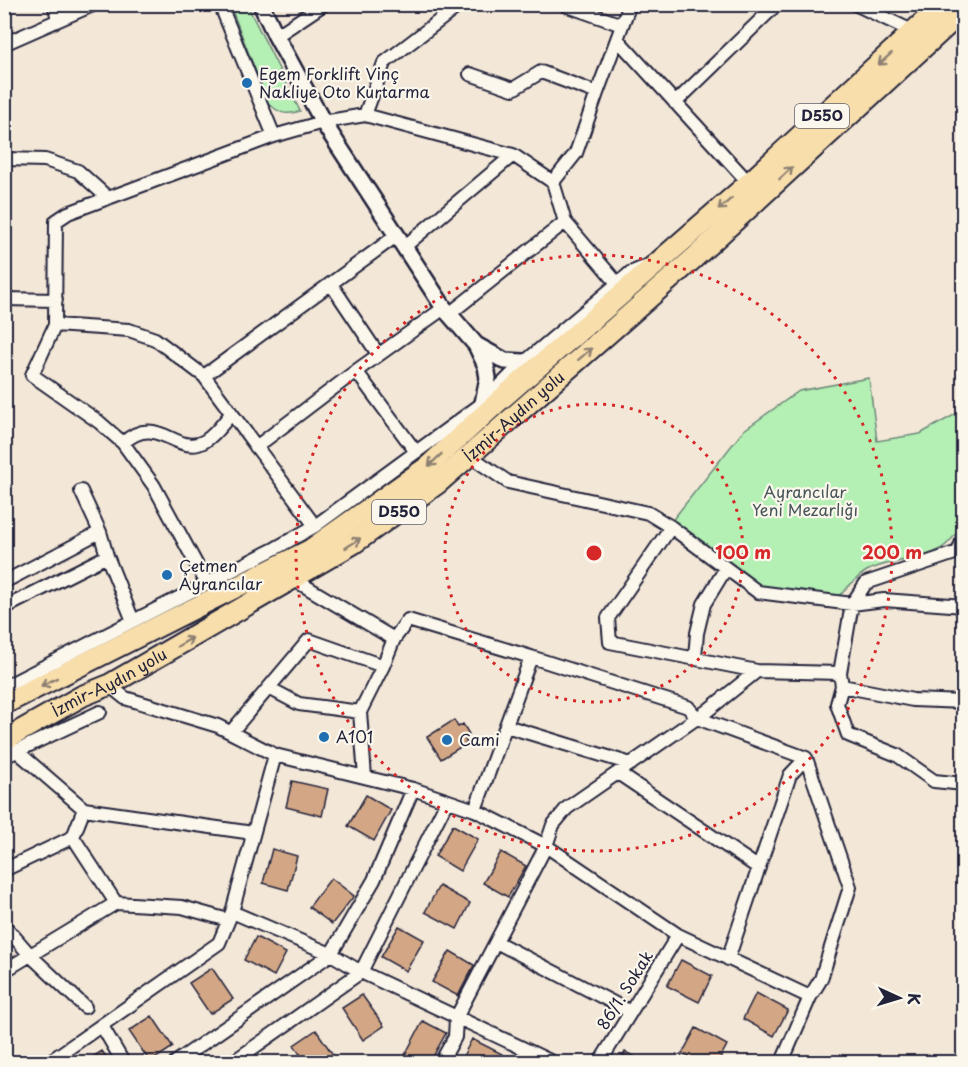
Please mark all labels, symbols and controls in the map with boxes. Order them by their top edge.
one-way arrow [878,52,893,66]
place label: Egem Forklift Vinç Nakliye Oto Kurtarma [259,61,429,103]
marker: Egem Forklift Vinç Nakliye Oto Kurtarma [240,76,254,90]
road number: D550 [795,104,849,128]
one-way arrow [779,166,794,180]
one-way arrow [718,197,733,211]
one-way arrow [577,347,592,361]
street label: İzmir-Aydın yolu [457,365,569,467]
one-way arrow [428,452,443,467]
park label: Ayrancılar Yeni Mezarlığı [752,479,858,521]
road number: D550 [372,500,426,524]
one-way arrow [344,537,361,549]
text: 100 m [715,538,771,565]
text: 200 m [862,538,922,565]
centre of rings [584,543,604,563]
place label: Çetmen Ayrancılar [179,553,263,595]
marker: Çetmen Ayrancılar [160,568,174,582]
one-way arrow [176,636,193,648]
street label: İzmir-Aydın yolu [47,641,171,722]
one-way arrow [41,677,59,688]
place label: A101 [336,724,373,748]
place label: Cami [459,727,500,751]
marker: A101 [317,730,331,744]
marker: Cami [440,733,454,747]
street label: 86/1. Sokak [590,945,658,1034]
north arrow [869,968,929,1028]
text: K [903,992,927,1006]

